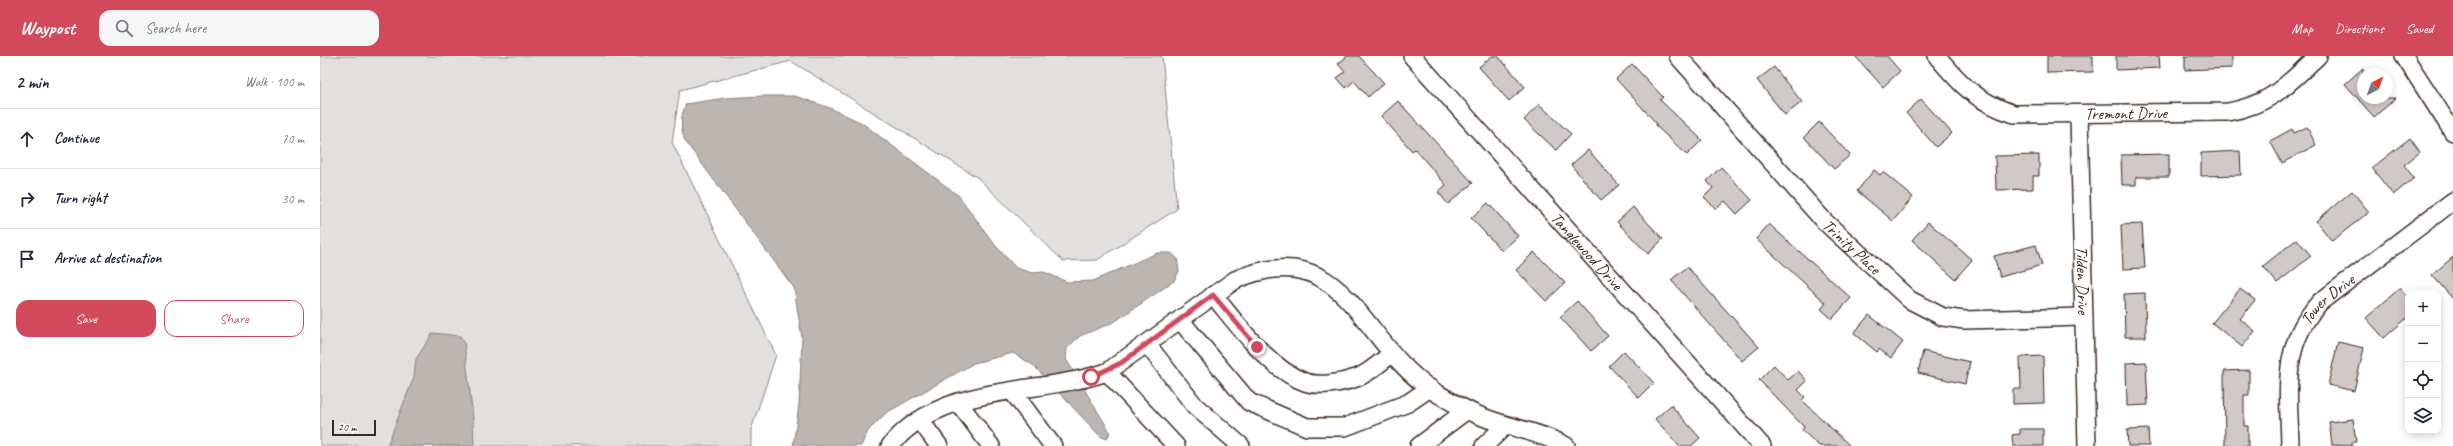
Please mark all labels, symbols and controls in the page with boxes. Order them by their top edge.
search box [99,10,379,46]
text: Waypost [20,16,75,40]
icon: search [113,17,135,39]
text: Search here [145,19,206,38]
text: Map [2292,20,2313,37]
text: Directions [2335,20,2384,37]
text: Saved [2406,20,2433,37]
north arrow [2357,68,2393,104]
text: 2 min [16,72,49,93]
text: Walk · 100 m [245,74,304,90]
street label: Tremont Drive [2085,102,2169,124]
icon: ahead [16,128,38,150]
text: Continue [54,129,99,148]
text: 70 m [282,131,304,147]
icon: right [16,188,38,210]
text: Turn right [54,189,107,208]
text: 30 m [282,191,304,207]
street label: Tanglewood Drive [1547,208,1628,295]
street label: Trinity Place [1818,214,1886,280]
street label: Tilden Drive [2072,246,2094,316]
icon: arrive [16,248,38,270]
text: Arrive at destination [54,249,161,268]
street label: Tower Drive [2295,268,2360,329]
map controls [2405,290,2441,434]
button: + [2405,290,2441,326]
button: Save [16,300,156,337]
button: Share [164,300,304,337]
button: − [2405,326,2441,362]
route end [1248,338,1266,356]
button: locate [2405,362,2441,398]
route start [1082,368,1100,386]
button: layers [2405,398,2441,434]
scale bar [332,418,376,437]
text: 20 m [338,420,357,434]

